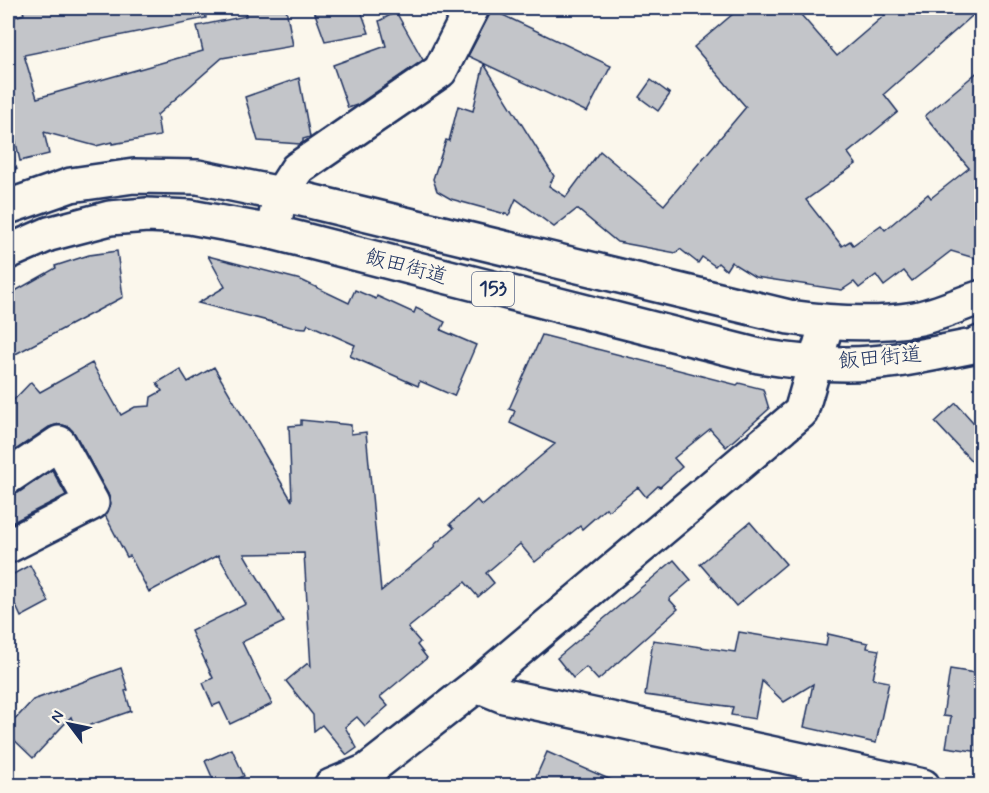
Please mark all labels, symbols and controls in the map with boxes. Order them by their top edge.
street label: 飯田街道 [362,243,450,291]
road number: 153 [472,272,514,306]
street label: 飯田街道 [837,340,923,376]
north arrow [39,694,99,754]
text: N [46,707,69,727]

